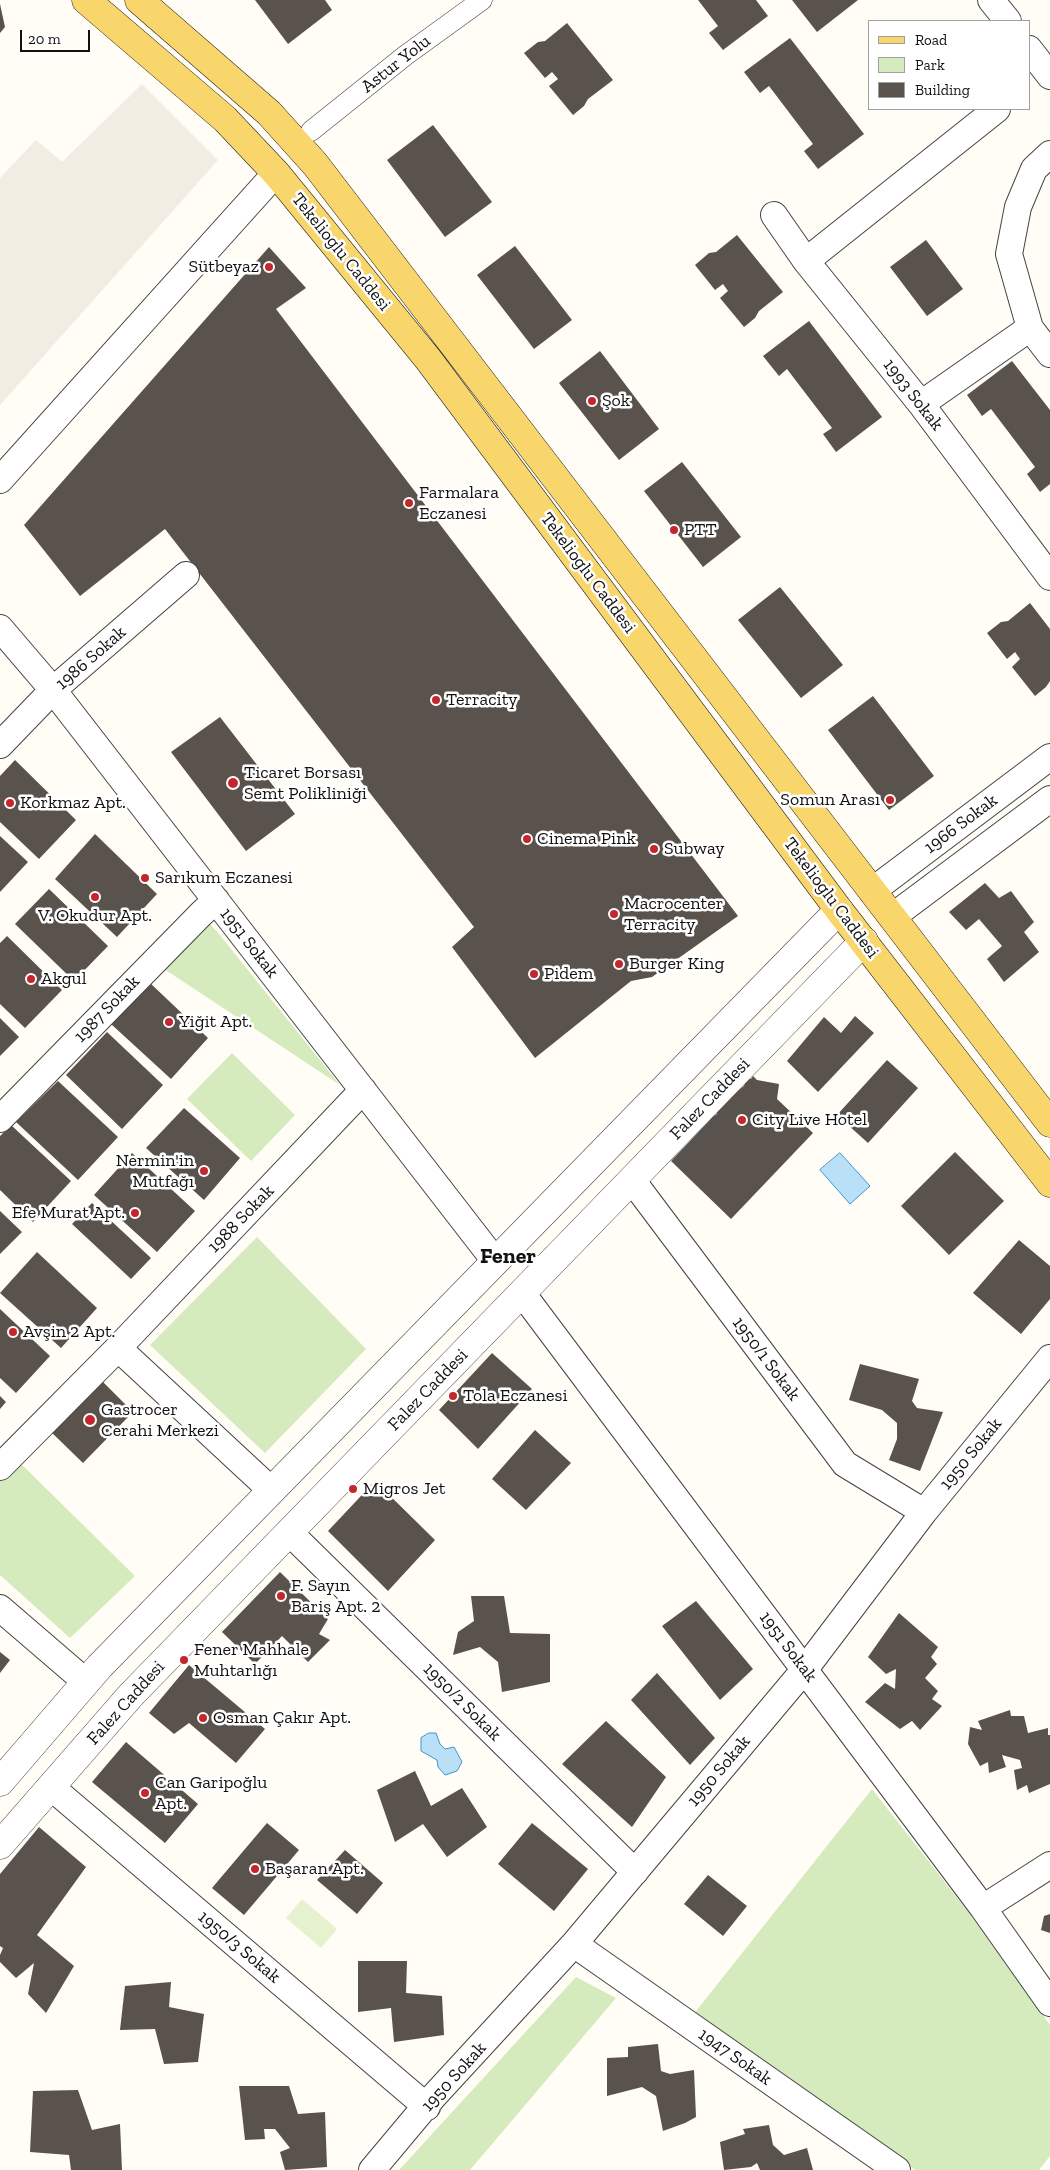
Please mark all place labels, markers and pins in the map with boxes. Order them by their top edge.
place label: Sütbeyaz [189,256,259,278]
marker: Sütbeyaz [263,261,275,273]
place label: Şok [602,390,630,412]
marker: Şok [586,395,598,407]
place label: Farmalara Eczanesi [419,482,499,524]
marker: Farmalara Eczanesi [403,497,415,509]
place label: PTT [684,519,717,541]
marker: PTT [668,524,680,536]
place label: Terracity [446,689,518,711]
marker: Terracity [430,694,442,706]
place label: Ticaret Borsası Semt Polikliniği [244,762,367,804]
marker: Ticaret Borsası Semt Polikliniği [226,776,240,790]
place label: Somun Arası [780,789,880,811]
place label: Korkmaz Apt. [20,792,126,814]
marker: Somun Arası [884,794,896,806]
marker: Korkmaz Apt. [4,797,16,809]
place label: Cinema Pink [537,828,636,850]
marker: Cinema Pink [521,833,533,845]
place label: Subway [664,838,724,860]
marker: Subway [648,843,660,855]
place label: Sarıkum Eczanesi [155,867,293,889]
marker: Sarıkum Eczanesi [139,872,151,884]
marker: V. Okudur Apt. [89,891,101,903]
place label: Macrocenter Terracity [624,893,723,936]
place label: V. Okudur Apt. [38,905,152,927]
marker: Macrocenter Terracity [608,908,620,920]
place label: Burger King [629,953,724,975]
marker: Burger King [613,958,625,970]
place label: Pidem [544,963,593,985]
place label: Akgul [41,968,86,990]
marker: Pidem [528,968,540,980]
marker: Akgul [25,973,37,985]
place label: Yiğit Apt. [179,1011,252,1033]
marker: Yiğit Apt. [163,1016,175,1028]
place label: City Live Hotel [752,1109,867,1131]
marker: City Live Hotel [736,1114,748,1126]
place label: Nermin'in Mutfağı [116,1150,194,1192]
marker: Nermin'in Mutfağı [198,1165,210,1177]
place label: Efe Murat Apt. [12,1202,125,1224]
marker: Efe Murat Apt. [129,1207,141,1219]
place label: Avşin 2 Apt. [23,1321,115,1343]
marker: Avşin 2 Apt. [7,1326,19,1338]
place label: Tola Eczanesi [463,1385,567,1407]
marker: Tola Eczanesi [447,1390,459,1402]
place label: Gastrocer Cerahi Merkezi [101,1399,219,1442]
marker: Gastrocer Cerahi Merkezi [83,1413,97,1427]
place label: Migros Jet [363,1478,445,1500]
marker: Migros Jet [347,1483,359,1495]
place label: F. Sayın Bariş Apt. 2 [291,1575,380,1618]
marker: F. Sayın Bariş Apt. 2 [275,1590,287,1602]
place label: Fener Mahhale Muhtarlığı [194,1639,309,1682]
marker: Fener Mahhale Muhtarlığı [178,1654,190,1666]
place label: Osman Çakır Apt. [213,1707,351,1729]
marker: Osman Çakır Apt. [197,1712,209,1724]
place label: Can Garipoğlu Apt. [155,1772,267,1815]
marker: Can Garipoğlu Apt. [139,1787,151,1799]
place label: Başaran Apt. [265,1858,364,1880]
marker: Başaran Apt. [249,1863,261,1875]

